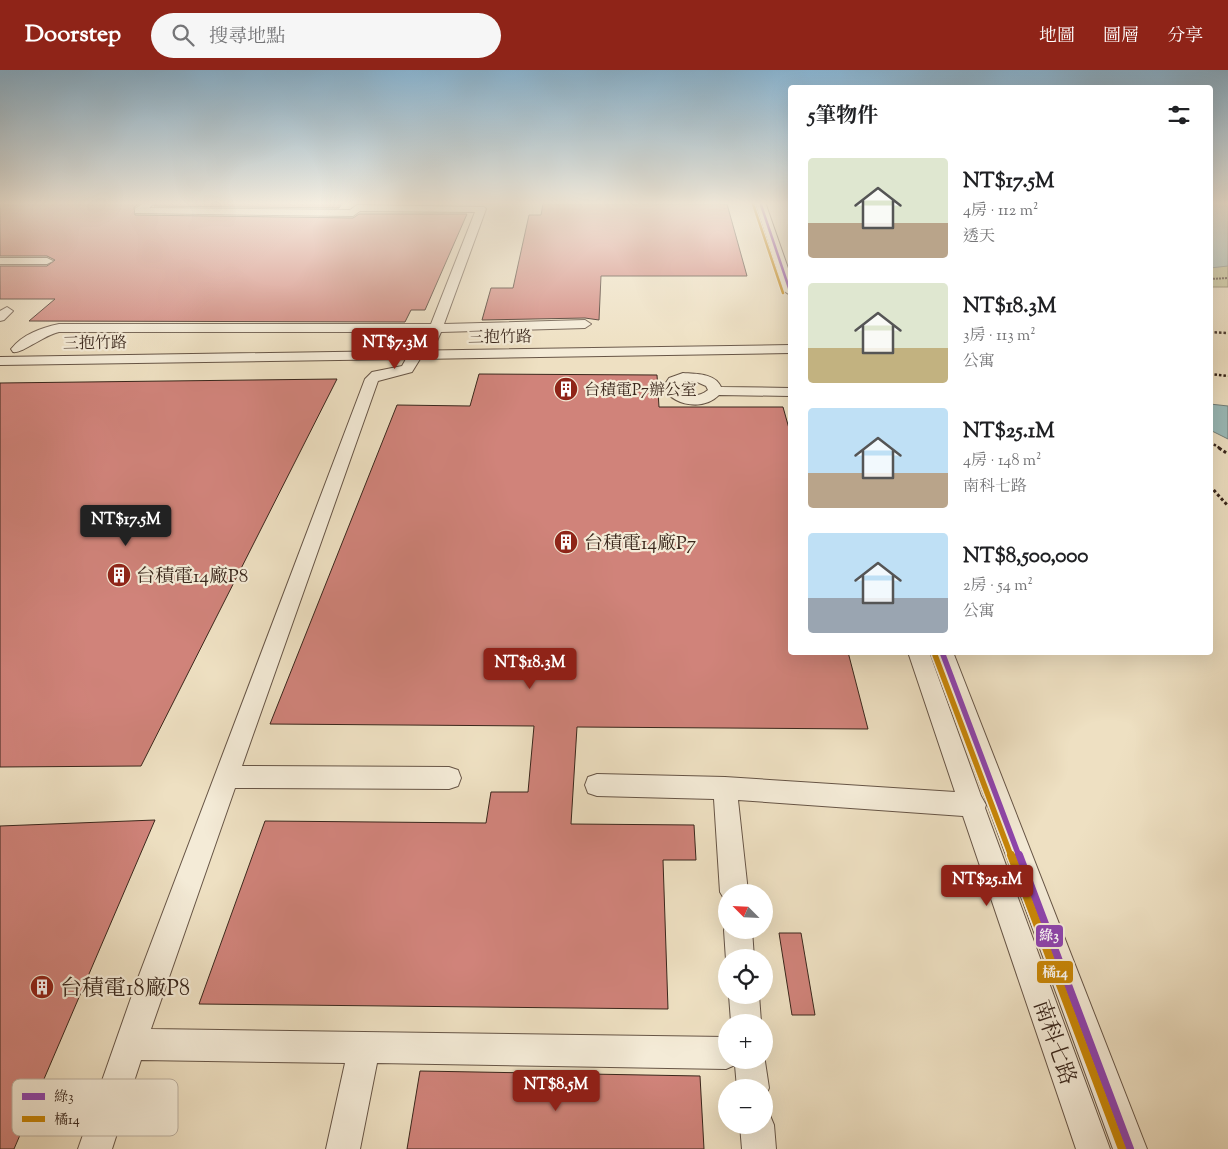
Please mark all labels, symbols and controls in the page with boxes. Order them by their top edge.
search box [151,13,501,58]
text: Doorstep [25,18,121,52]
icon: search [169,21,197,49]
text: 搜尋地點 [209,24,285,51]
text: 地圖 [1039,24,1075,50]
text: 圖層 [1103,24,1139,50]
text: 分享 [1167,24,1203,50]
icon: filters [1165,101,1193,129]
text: 5筆物件 [808,102,878,132]
text: NT$17.5M [963,167,1054,197]
icon: home [848,178,908,238]
text: 4房 · 112 m² [963,200,1038,223]
text: 透天 [963,226,995,249]
text: NT$18.3M [963,292,1056,322]
icon: home [848,303,908,363]
text: 3房 · 113 m² [963,325,1036,348]
street label: 三抱竹路 [468,326,532,351]
pin: NT$7.3M [349,328,441,370]
street label: 三抱竹路 [63,332,127,357]
text: NT$7.3M [362,332,428,355]
text: 公寓 [963,351,995,374]
building icon: 台積電P7辦公室 [553,376,579,402]
place label: 台積電P7辦公室 [584,380,697,403]
text: NT$25.1M [963,417,1054,447]
icon: home [848,428,908,488]
text: 4房 · 148 m² [963,450,1041,473]
text: 南科七路 [963,476,1027,499]
pin: NT$17.5M [74,504,178,547]
text: NT$17.5M [91,509,161,532]
building icon: 台積電14廠P7 [553,529,579,555]
place label: 台積電14廠P7 [584,531,696,558]
text: NT$8,500,000 [963,542,1088,572]
icon: home [848,553,908,613]
building icon: 台積電14廠P8 [106,562,132,588]
place label: 台積電14廠P8 [136,564,248,591]
text: 2房 · 54 m² [963,575,1033,598]
text: 公寓 [963,601,995,624]
pin: NT$18.3M [478,648,582,690]
text: NT$18.3M [494,652,566,675]
pin: NT$25.1M [935,864,1039,907]
text: NT$25.1M [952,869,1022,892]
north arrow [718,884,772,939]
map controls [718,884,773,1134]
line badge: 綠3 [1035,924,1064,948]
text: 綠3 [1039,927,1059,947]
button: locate [718,949,773,1004]
line badge: 橘14 [1036,960,1074,984]
text: 橘14 [1042,964,1068,984]
building icon: 台積電18廠P8 [29,974,55,1000]
place label: 台積電18廠P8 [60,974,190,1006]
street label: 南科七路 [1024,996,1083,1090]
button: + [718,1014,773,1069]
pin: NT$8.5M [510,1070,602,1112]
text: NT$8.5M [524,1074,588,1097]
legend [12,1079,178,1136]
button: − [718,1079,773,1134]
text: 綠3 [54,1088,74,1108]
text: 橘14 [54,1111,80,1131]

